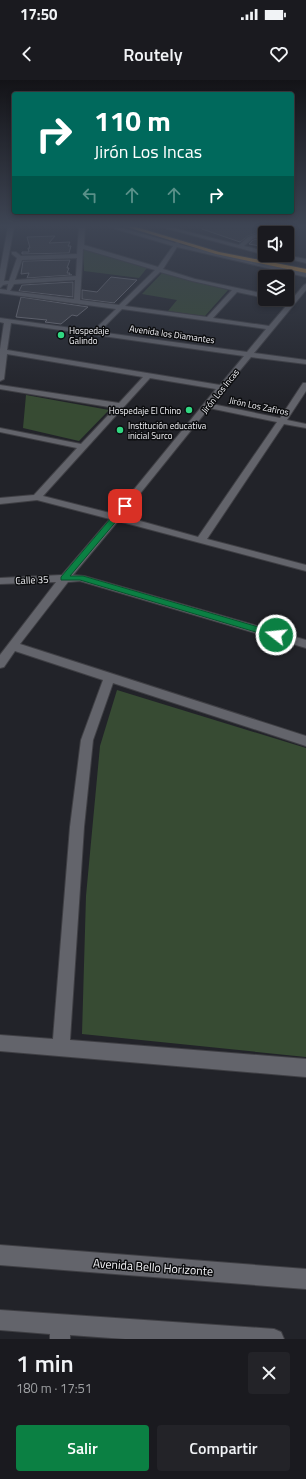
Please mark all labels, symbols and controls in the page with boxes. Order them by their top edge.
text: 17:50 [20,3,57,26]
text: Routely [123,41,183,68]
icon: back [16,43,38,65]
icon: heart [268,43,290,65]
text: 110 m [94,99,171,142]
icon: right [28,108,80,160]
text: Jirón Los Incas [94,138,202,165]
icon: left [79,184,101,206]
icon: ahead [121,184,143,206]
icon: ahead [163,184,185,206]
icon: right [205,184,227,206]
map controls [258,226,294,306]
button: sound [258,226,294,262]
button: layers [258,270,294,306]
street label: Avenida los Diamantes [128,322,216,346]
place label: Hospedaje Galindo [69,324,109,347]
marker: Hospedaje Galindo [56,330,66,340]
street label: Jirón Los Incas [198,366,242,416]
street label: Jirón Los Zafiros [228,393,290,419]
place label: Hospedaje El Chino [109,404,181,417]
marker: Hospedaje El Chino [184,405,194,415]
place label: Institución educativa inicial Surco [128,419,207,442]
marker: Institución educativa inicial Surco [115,425,125,435]
pin [108,489,142,523]
icon: arrive [114,495,136,517]
street label: Calle 35 [15,572,50,588]
position arrow [255,614,297,656]
street label: Avenida Bello Horizonte [92,1253,214,1281]
text: 1 min [16,1345,74,1381]
button: close [248,1352,290,1394]
text: 180 m · 17:51 [16,1378,92,1398]
button: Salir [16,1425,149,1471]
button: Compartir [157,1425,290,1471]

